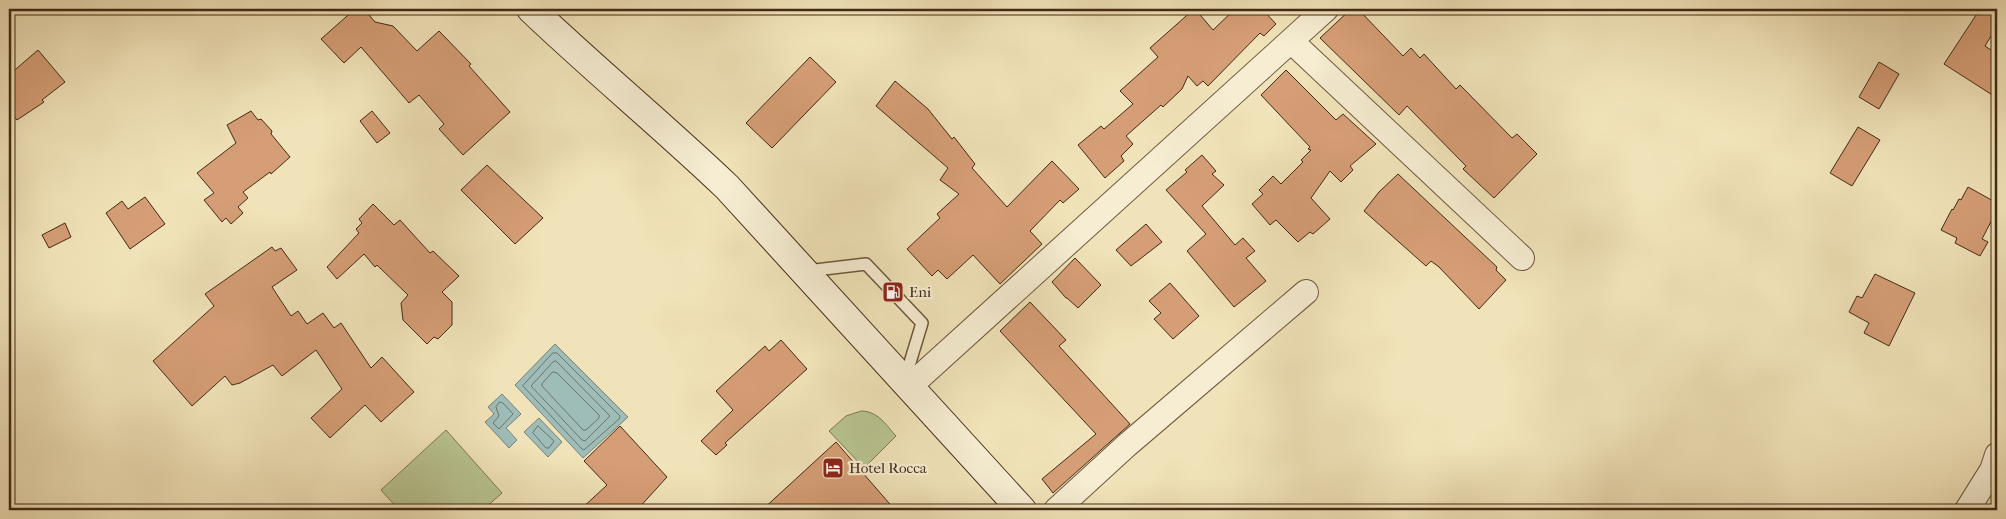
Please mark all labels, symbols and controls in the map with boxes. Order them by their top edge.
fuel station icon: Eni [881,280,905,304]
place label: Eni [909,283,932,301]
hotel icon: Hotel Rocca [821,456,845,480]
place label: Hotel Rocca [849,459,928,477]

